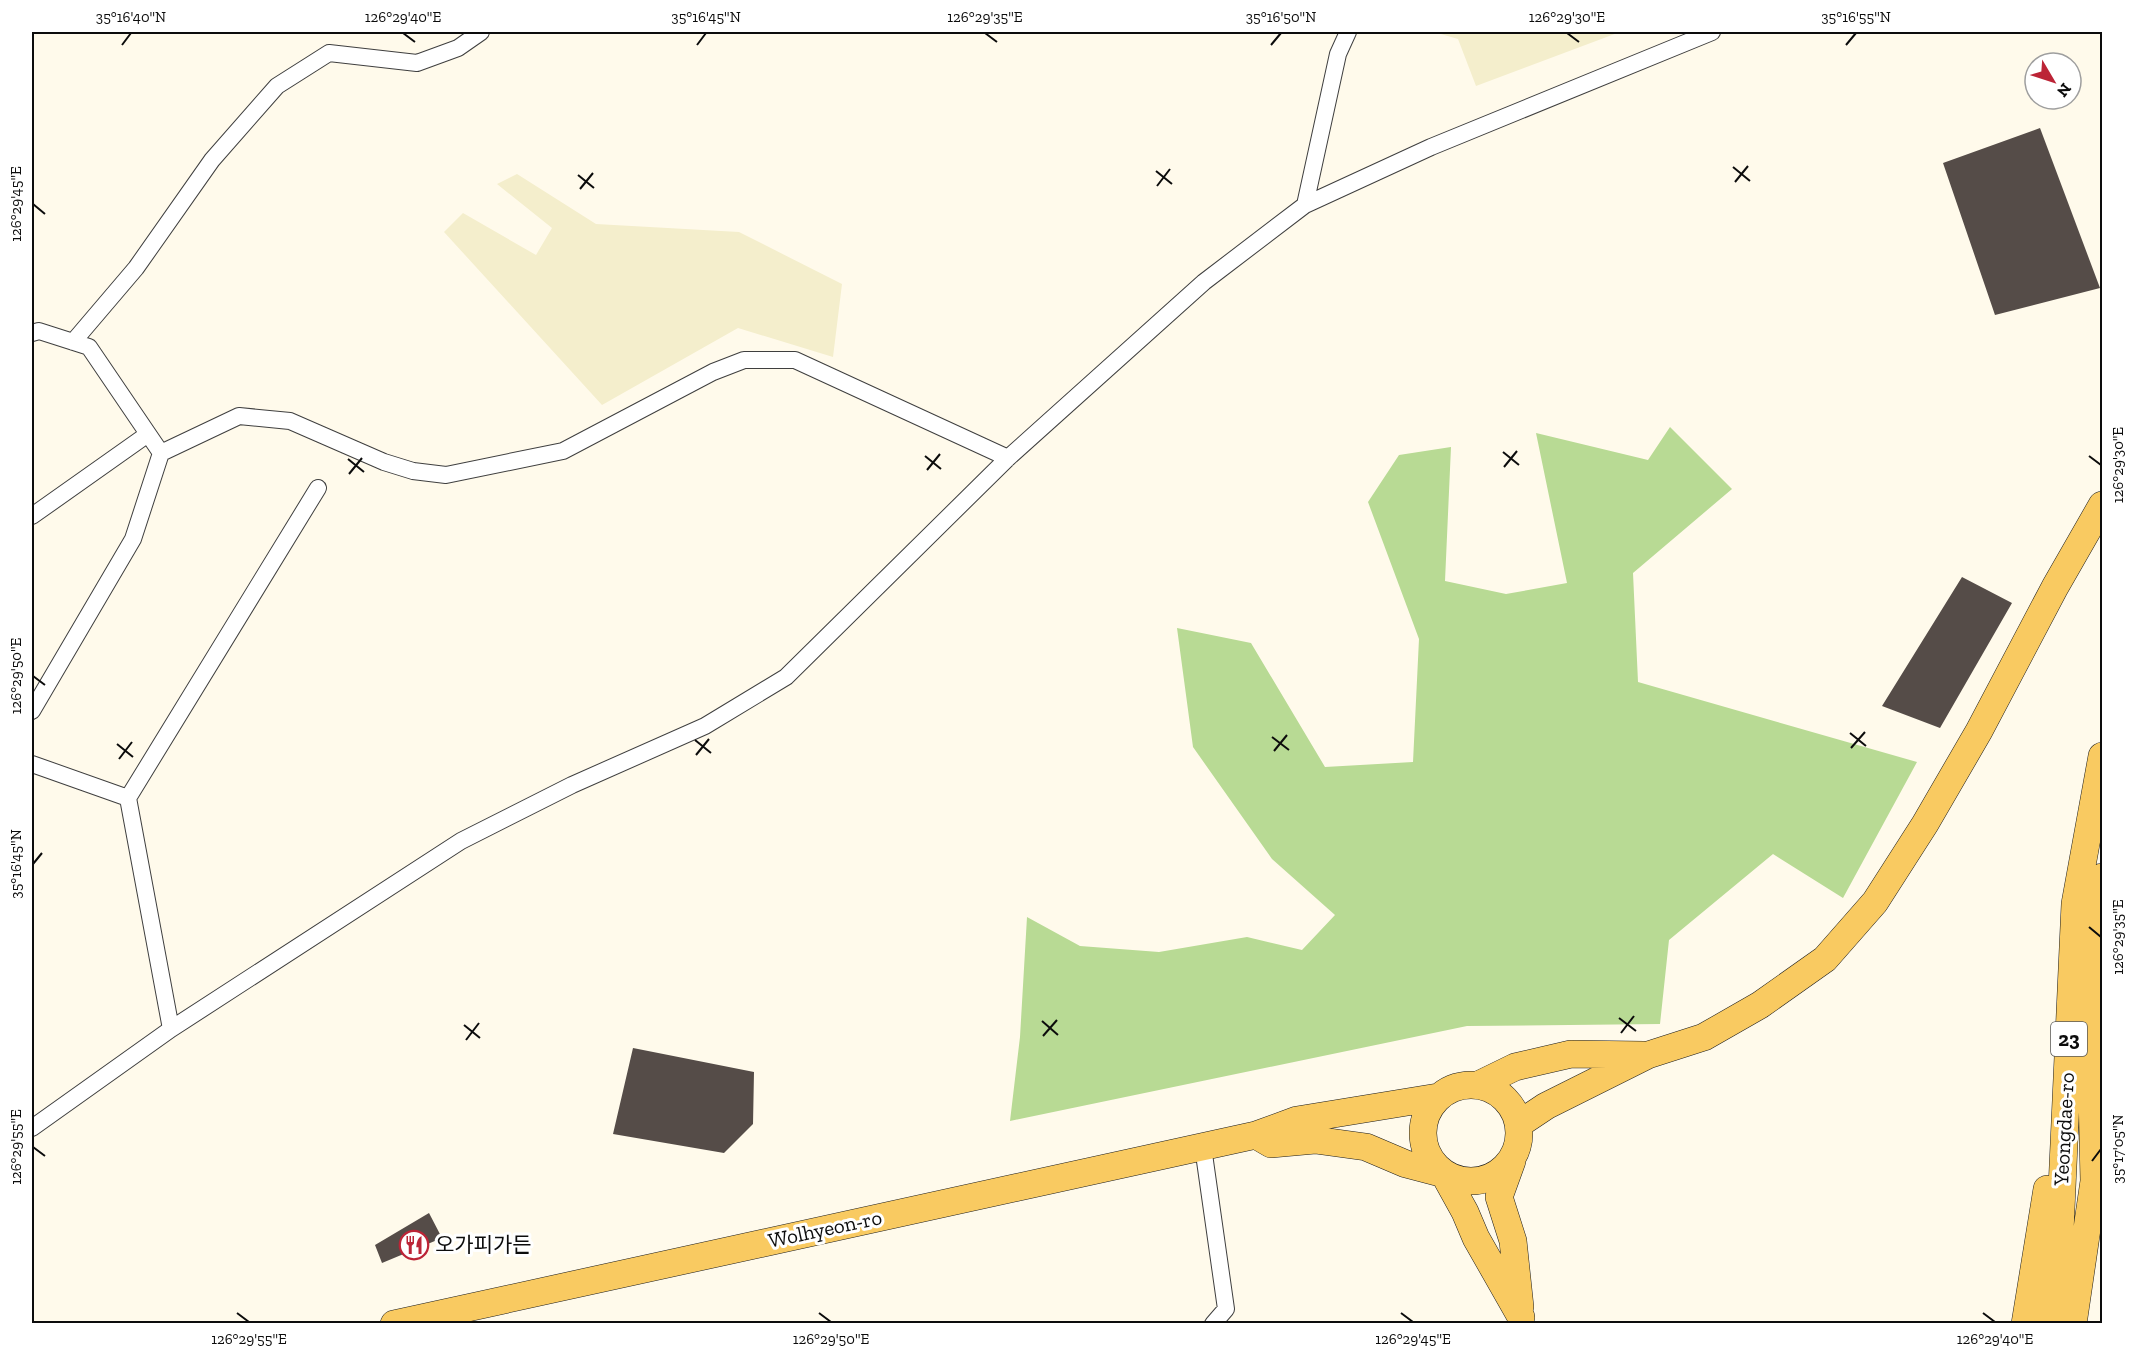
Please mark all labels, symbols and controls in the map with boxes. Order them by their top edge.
text: 35°16'40"N [96,8,166,26]
text: 126°29'40"E [365,8,441,26]
text: 35°16'45"N [671,8,741,26]
text: 126°29'35"E [947,8,1023,26]
text: 35°16'50"N [1246,8,1316,26]
text: 126°29'30"E [1529,8,1605,26]
text: 35°16'55"N [1821,8,1891,26]
north arrow [2023,51,2083,111]
text: N [2053,79,2075,101]
text: 126°29'45"E [7,166,25,242]
text: 126°29'30"E [2109,427,2127,503]
text: 126°29'50"E [7,637,25,714]
text: 35°16'45"N [7,829,25,899]
text: 126°29'35"E [2109,899,2127,975]
road number: 23 [2051,1022,2087,1056]
street label: Yeongdae-ro [2048,1072,2079,1187]
text: 126°29'55"E [7,1109,25,1185]
text: 35°17'05"N [2109,1114,2127,1184]
street label: Wolhyeon-ro [766,1204,884,1253]
restaurant icon: 오가피가든 [398,1229,430,1261]
place label: 오가피가든 [435,1232,532,1257]
text: 126°29'55"E [211,1330,287,1348]
text: 126°29'50"E [793,1330,870,1348]
text: 126°29'45"E [1375,1330,1451,1348]
text: 126°29'40"E [1957,1330,2033,1348]

